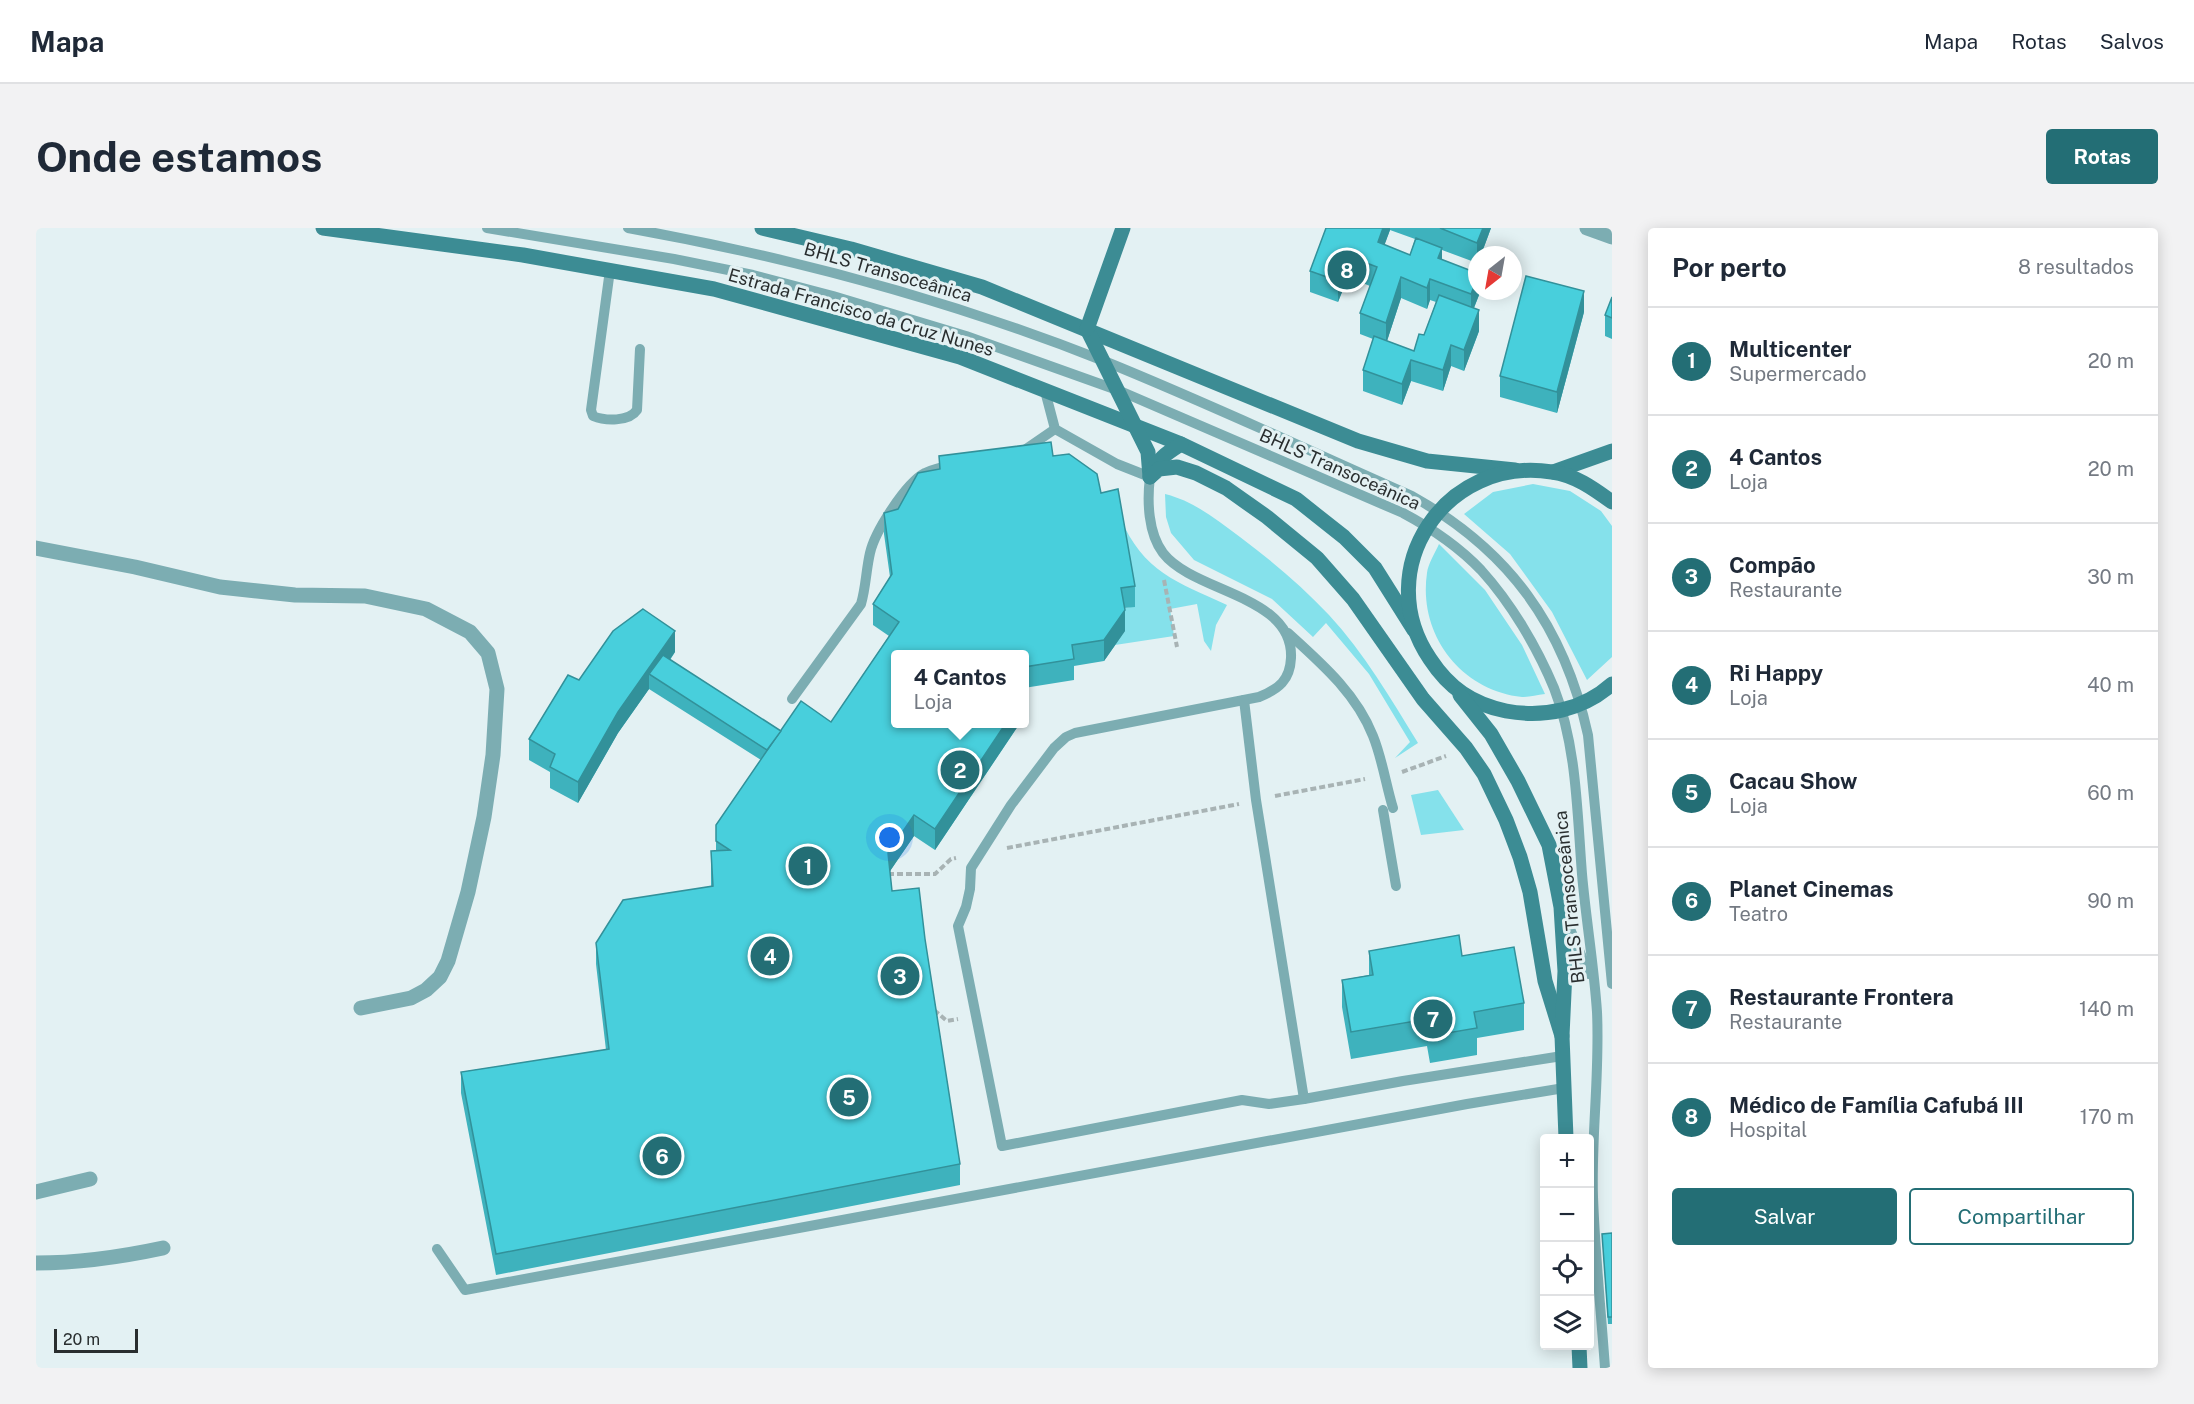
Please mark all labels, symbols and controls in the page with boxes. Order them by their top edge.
text: Mapa [30,25,104,58]
text: Mapa [1924,29,1978,54]
text: Rotas [2011,29,2067,54]
text: Salvos [2100,29,2164,54]
button: Rotas [2046,129,2158,184]
text: Onde estamos [36,132,322,181]
street label: BHLS Transoceânica [802,238,974,306]
north arrow [1468,246,1522,300]
pin: 8 [1328,248,1366,292]
text: Por perto [1672,252,1787,283]
text: 8 resultados [2018,255,2134,279]
street label: Estrada Francisco da Cruz Nunes [726,264,996,360]
text: Multicenter [1729,336,1852,362]
text: 1 [1687,349,1696,373]
text: 20 m [2088,349,2134,373]
text: Supermercado [1729,362,1867,386]
street label: BHLS Transoceânica [1256,424,1424,514]
text: 4 Cantos [1729,444,1822,470]
text: 2 [1685,457,1698,481]
text: 20 m [2088,457,2134,481]
text: Loja [1729,470,1768,494]
text: Compão [1729,552,1816,578]
text: 3 [1685,565,1698,589]
text: 30 m [2087,565,2134,589]
text: Restaurante [1729,578,1842,602]
popup [891,650,1029,728]
text: Ri Happy [1729,660,1823,686]
text: 4 Cantos [913,664,1007,690]
text: 4 [1685,673,1698,697]
text: 40 m [2087,673,2134,697]
text: Loja [1729,686,1768,710]
text: Loja [913,690,952,714]
pin: 2 [940,748,980,792]
text: Cacau Show [1729,768,1857,794]
text: 5 [1685,781,1698,805]
text: 60 m [2087,781,2134,805]
text: Loja [1729,794,1768,818]
street label: BHLS Transoceânica [1549,810,1589,984]
your location [875,823,904,852]
pin: 1 [788,844,828,888]
text: Planet Cinemas [1729,876,1893,902]
text: 6 [1685,889,1698,913]
text: 90 m [2087,889,2134,913]
text: Teatro [1729,902,1788,926]
pin: 4 [750,934,790,978]
pin: 3 [880,954,920,999]
text: Restaurante Frontera [1729,984,1954,1010]
pin: 7 [1414,996,1452,1042]
text: 7 [1685,997,1698,1021]
text: 140 m [2079,997,2134,1021]
text: Restaurante [1729,1010,1842,1034]
pin: 5 [830,1074,868,1120]
text: Médico de Família Cafubá III [1729,1092,2024,1118]
text: 8 [1685,1105,1698,1129]
text: 170 m [2080,1105,2134,1129]
text: Hospital [1729,1118,1807,1142]
pin: 6 [642,1134,682,1178]
map controls [1540,1134,1594,1350]
button: + [1540,1134,1594,1188]
button: − [1540,1188,1594,1242]
button: Salvar [1672,1188,1897,1245]
button: Compartilhar [1909,1188,2134,1245]
button: locate [1540,1242,1594,1296]
button: layers [1540,1296,1594,1350]
scale bar [54,1326,138,1354]
text: 20 m [63,1330,100,1349]

